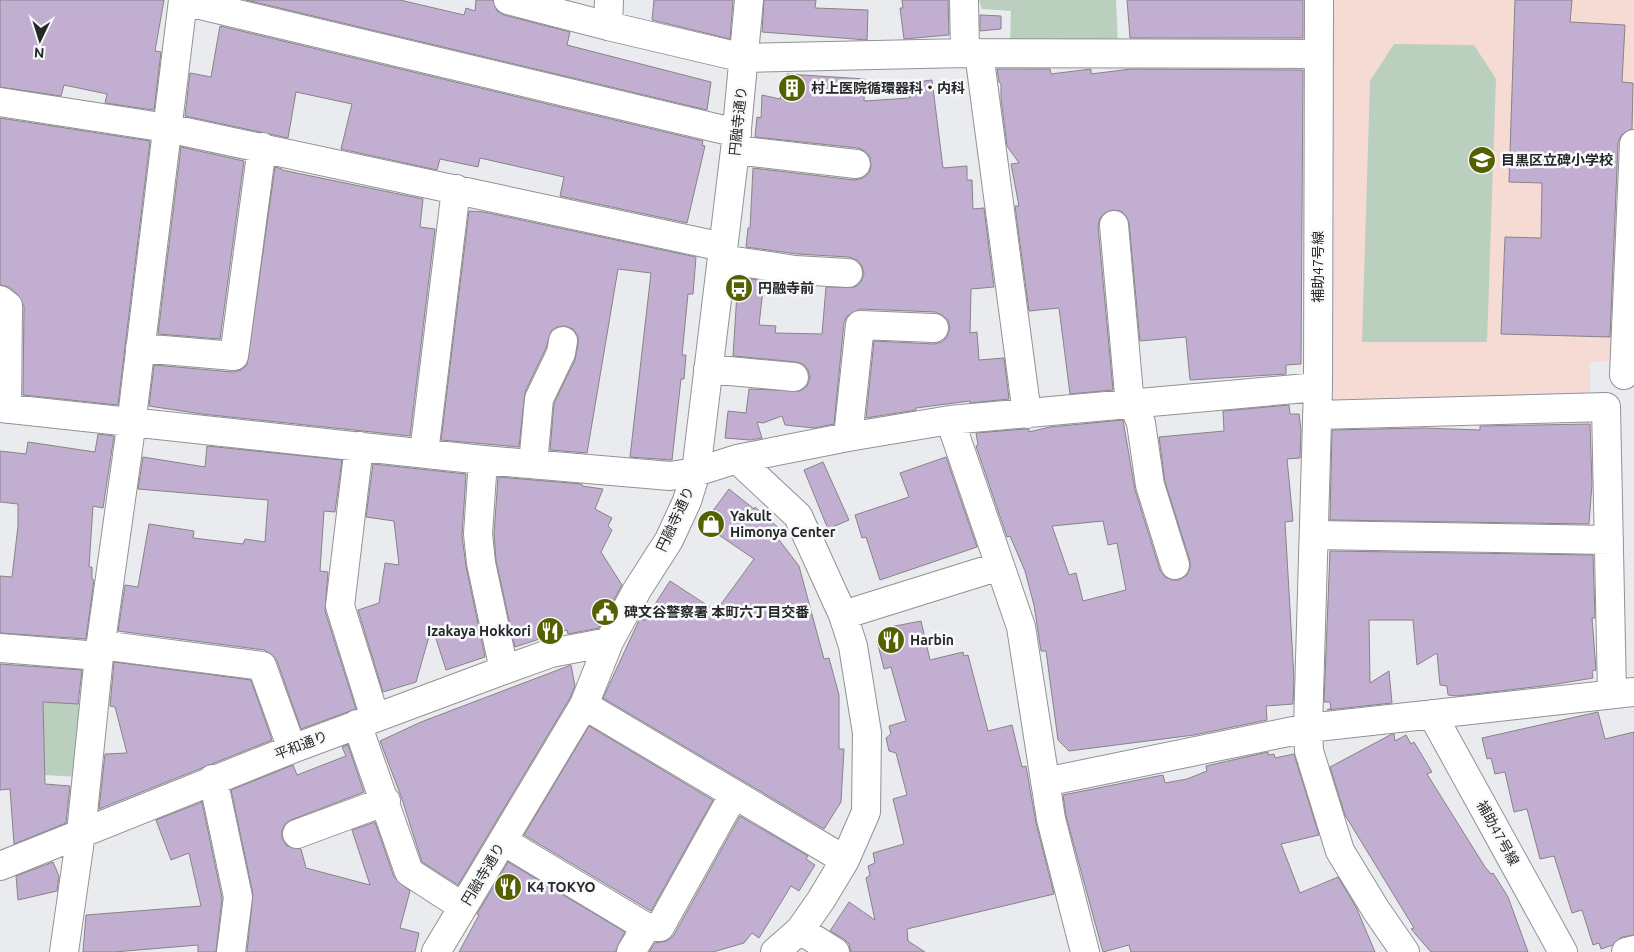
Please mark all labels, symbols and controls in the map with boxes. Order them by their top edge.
north arrow [15,15,65,65]
text: N [33,45,45,61]
building icon: 村上医院循環器科・内科 [777,73,807,103]
place label: 村上医院循環器科・内科 [811,80,965,96]
street label: 円融寺通り [726,85,750,157]
school or university icon: 目黒区立碑小学校 [1467,145,1497,175]
place label: 目黒区立碑小学校 [1501,152,1613,168]
street label: 補助47号線 [1310,231,1326,303]
bus stop icon: 円融寺前 [724,273,754,303]
place label: 円融寺前 [758,280,814,296]
street label: 円融寺通り [653,484,697,554]
place label: Yakult Himonya Center [730,508,836,540]
shop icon: Yakult Himonya Center [696,509,726,539]
public building icon: 碑文谷警察署 本町六丁目交番 [590,597,620,627]
place label: 碑文谷警察署 本町六丁目交番 [624,604,809,620]
restaurant icon: Izakaya Hokkori [535,616,565,646]
place label: Izakaya Hokkori [427,623,531,639]
restaurant icon: Harbin [876,625,906,655]
place label: Harbin [910,632,954,648]
street label: 平和通り [272,727,330,763]
street label: 補助47号線 [1474,798,1522,868]
street label: 円融寺通り [458,840,508,908]
restaurant icon: K4 TOKYO [493,872,523,902]
place label: K4 TOKYO [527,879,596,895]

